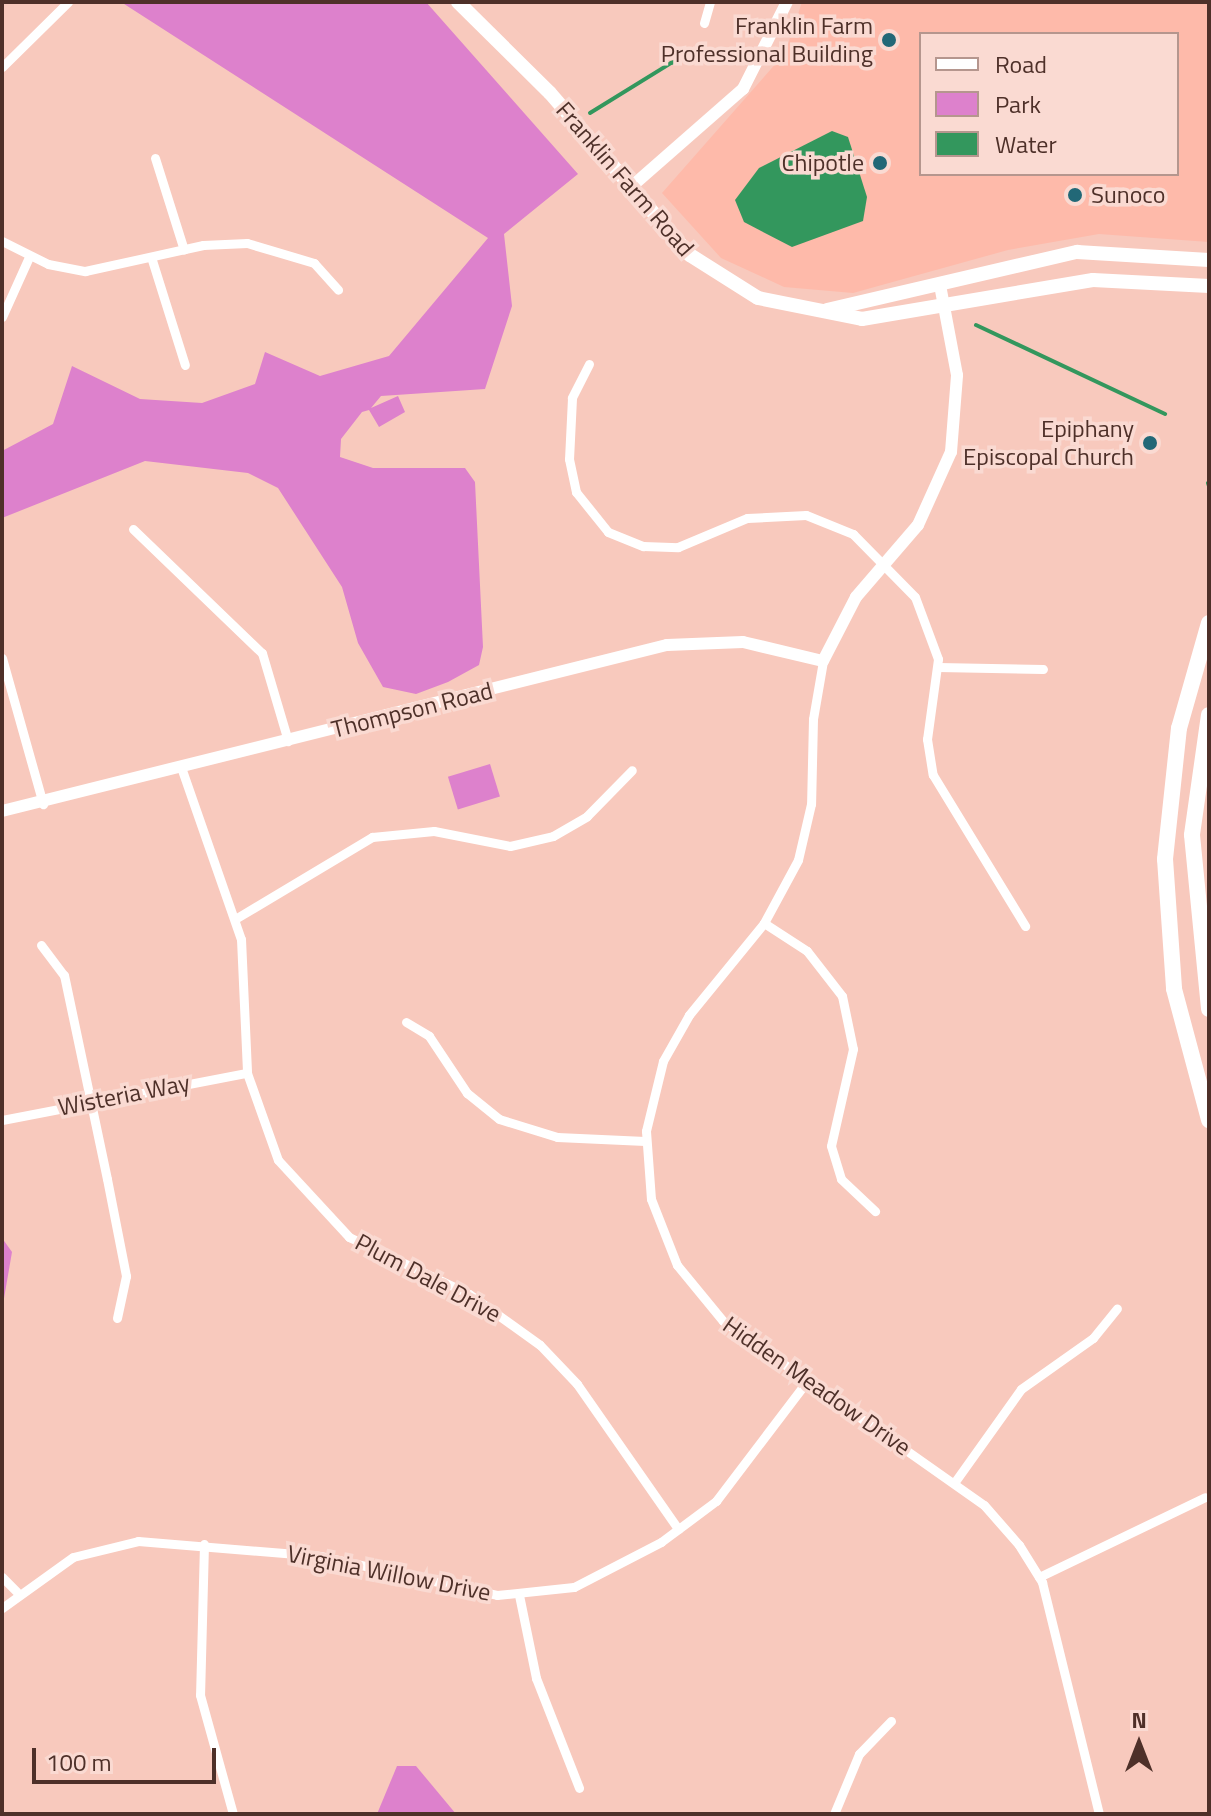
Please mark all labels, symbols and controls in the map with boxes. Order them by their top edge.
place label: Franklin Farm Professional Building [661,12,873,68]
marker: Franklin Farm Professional Building [880,31,898,49]
legend [919,32,1179,176]
text: Road [995,46,1047,82]
text: Park [995,86,1041,122]
street label: Franklin Farm Road [550,96,700,262]
text: Water [995,126,1057,162]
place label: Chipotle [781,149,864,177]
marker: Chipotle [871,154,889,172]
place label: Sunoco [1091,181,1165,209]
marker: Sunoco [1066,186,1084,204]
place label: Epiphany Episcopal Church [963,415,1134,471]
marker: Epiphany Episcopal Church [1141,434,1159,452]
street label: Thompson Road [329,676,495,744]
street label: Wisteria Way [56,1068,192,1122]
street label: Plum Dale Drive [350,1228,506,1328]
street label: Hidden Meadow Drive [718,1310,916,1462]
street label: Virginia Willow Drive [285,1539,493,1607]
text: N [1131,1703,1147,1737]
north arrow [1099,1704,1179,1784]
scale bar [36,1732,220,1782]
text: 100 m [46,1744,112,1780]

